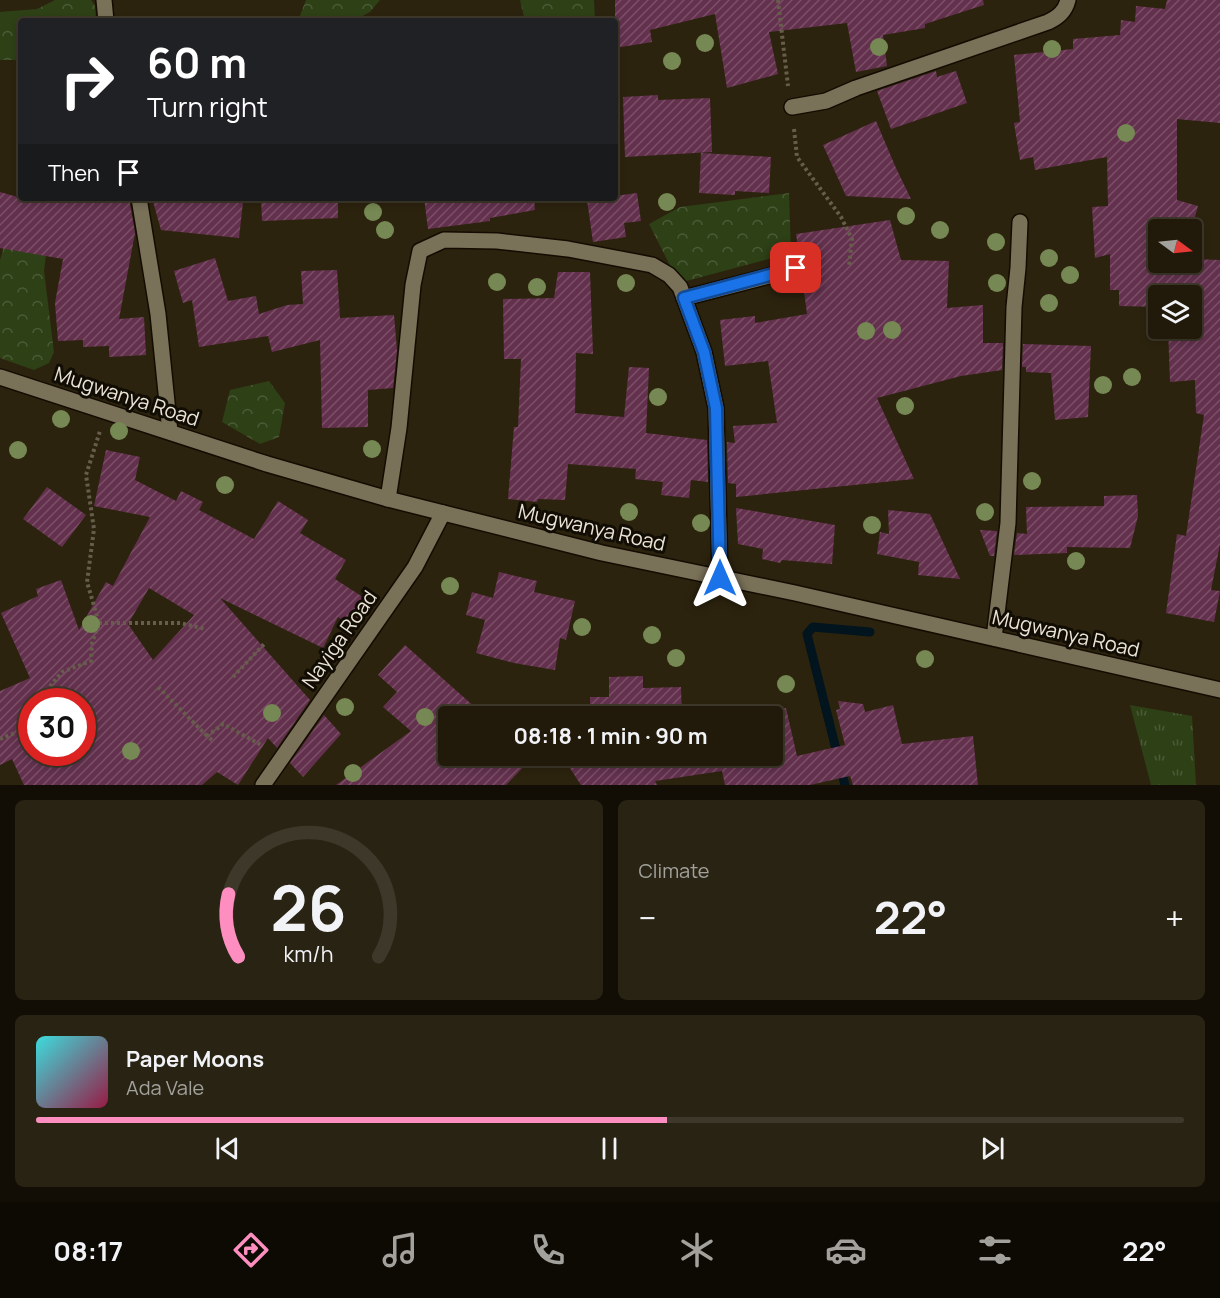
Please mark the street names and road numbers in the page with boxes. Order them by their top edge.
street label: Mugwanya Road [51,360,203,432]
street label: Mugwanya Road [516,497,668,557]
street label: Nayiga Road [295,585,383,693]
street label: Mugwanya Road [990,603,1142,663]

